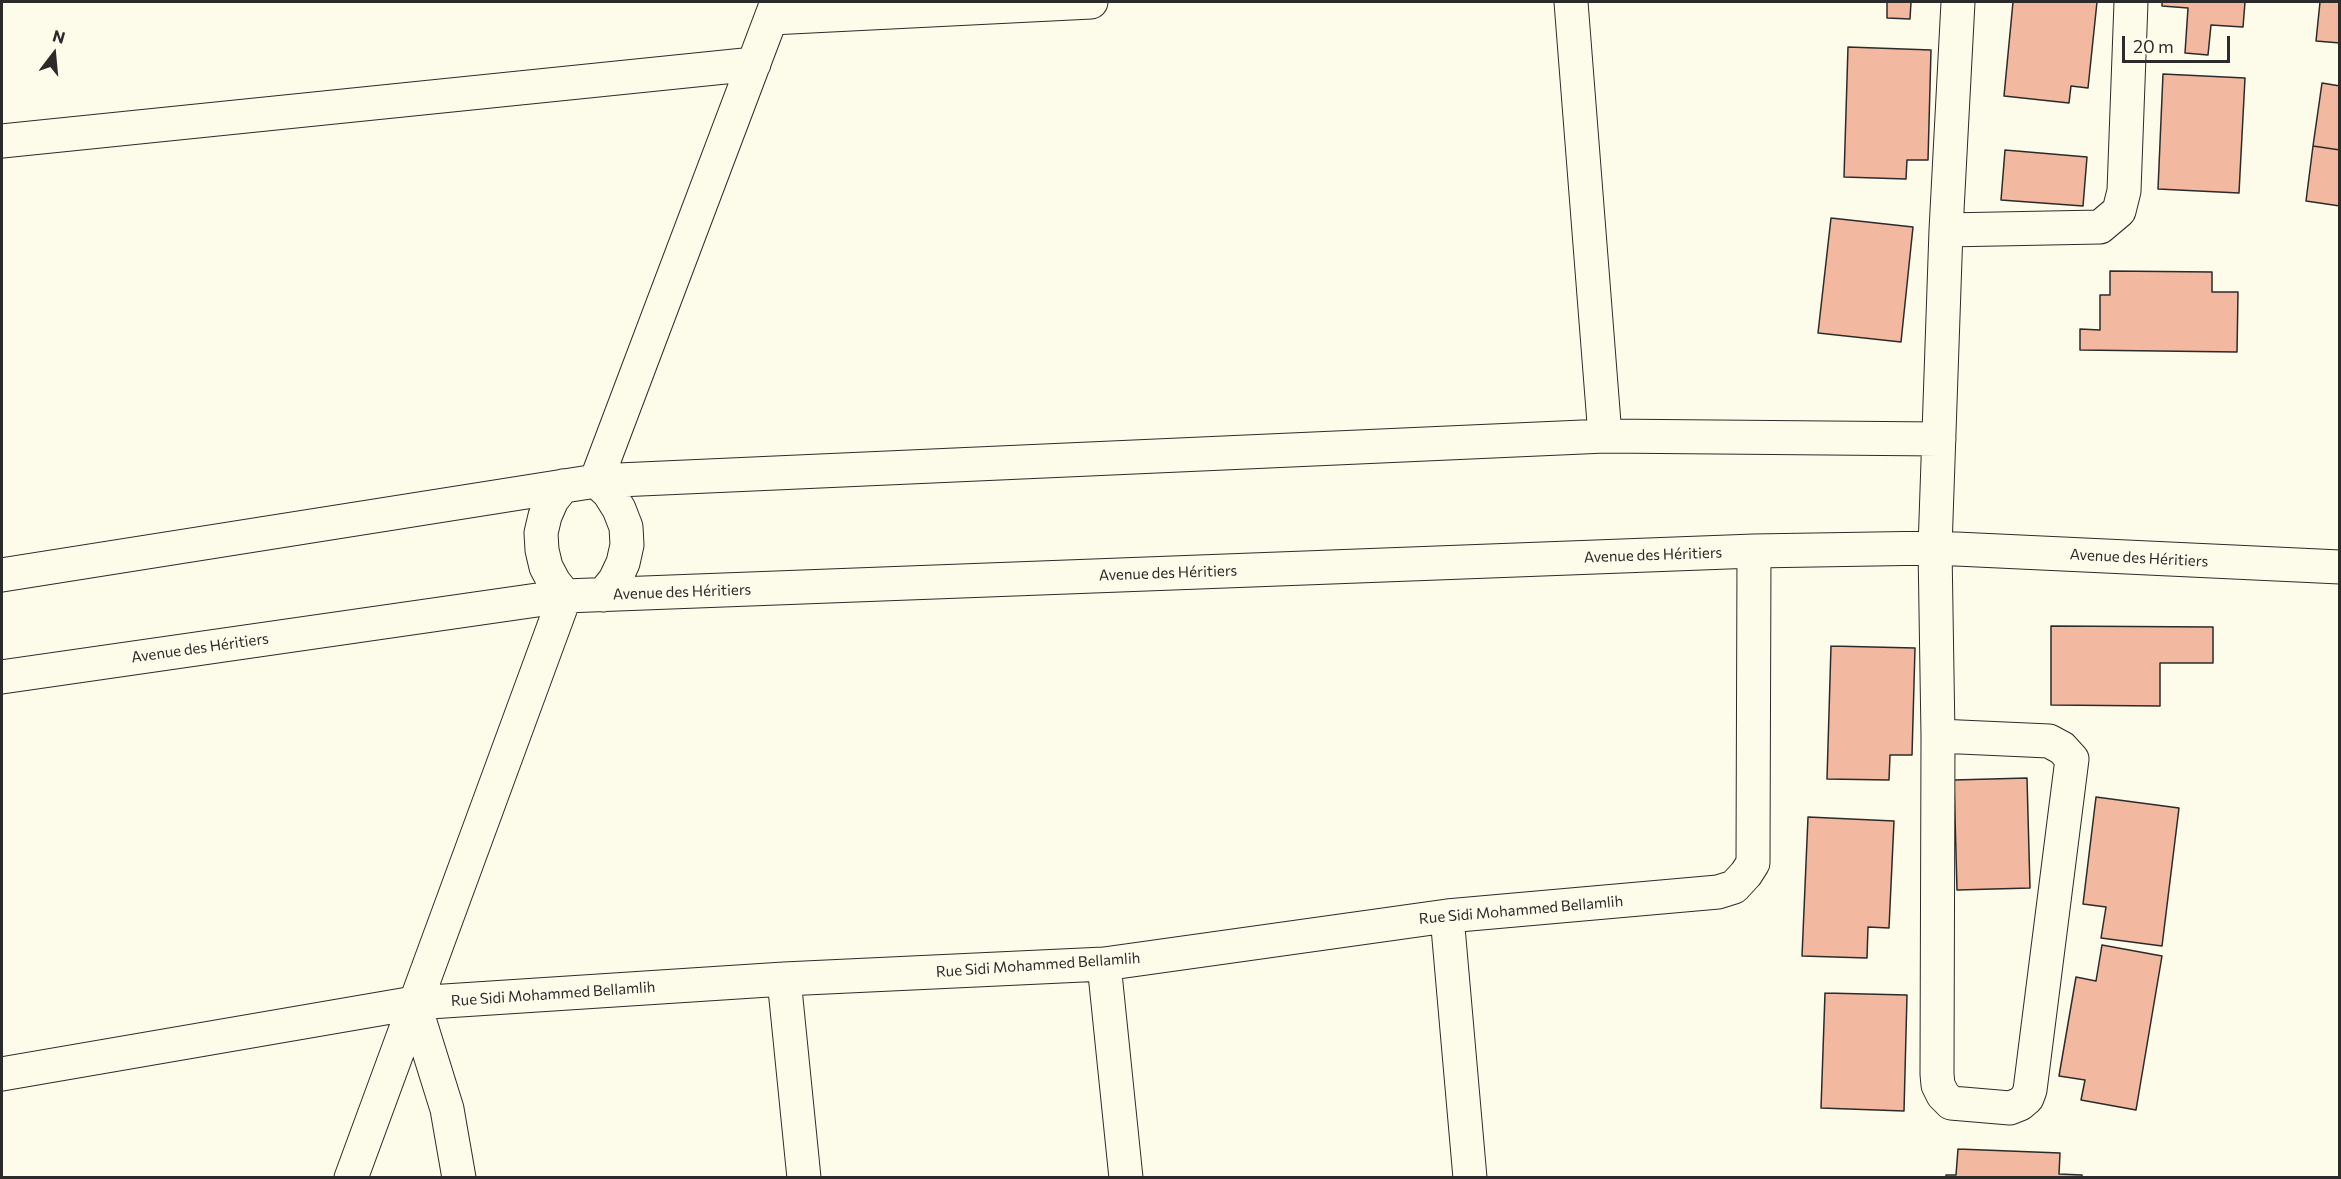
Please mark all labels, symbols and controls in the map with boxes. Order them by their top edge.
north arrow [24,24,84,84]
scale bar [2125,24,2233,62]
text: N [51,25,67,47]
text: 20 m [2133,35,2174,57]
street label: Avenue des Héritiers [1583,544,1723,566]
street label: Avenue des Héritiers [2069,545,2209,571]
street label: Avenue des Héritiers [1098,562,1238,584]
street label: Avenue des Héritiers [612,581,752,603]
street label: Avenue des Héritiers [130,629,270,667]
street label: Rue Sidi Mohammed Bellamlih [1418,892,1624,928]
street label: Rue Sidi Mohammed Bellamlih [935,949,1141,981]
street label: Rue Sidi Mohammed Bellamlih [450,978,656,1010]

